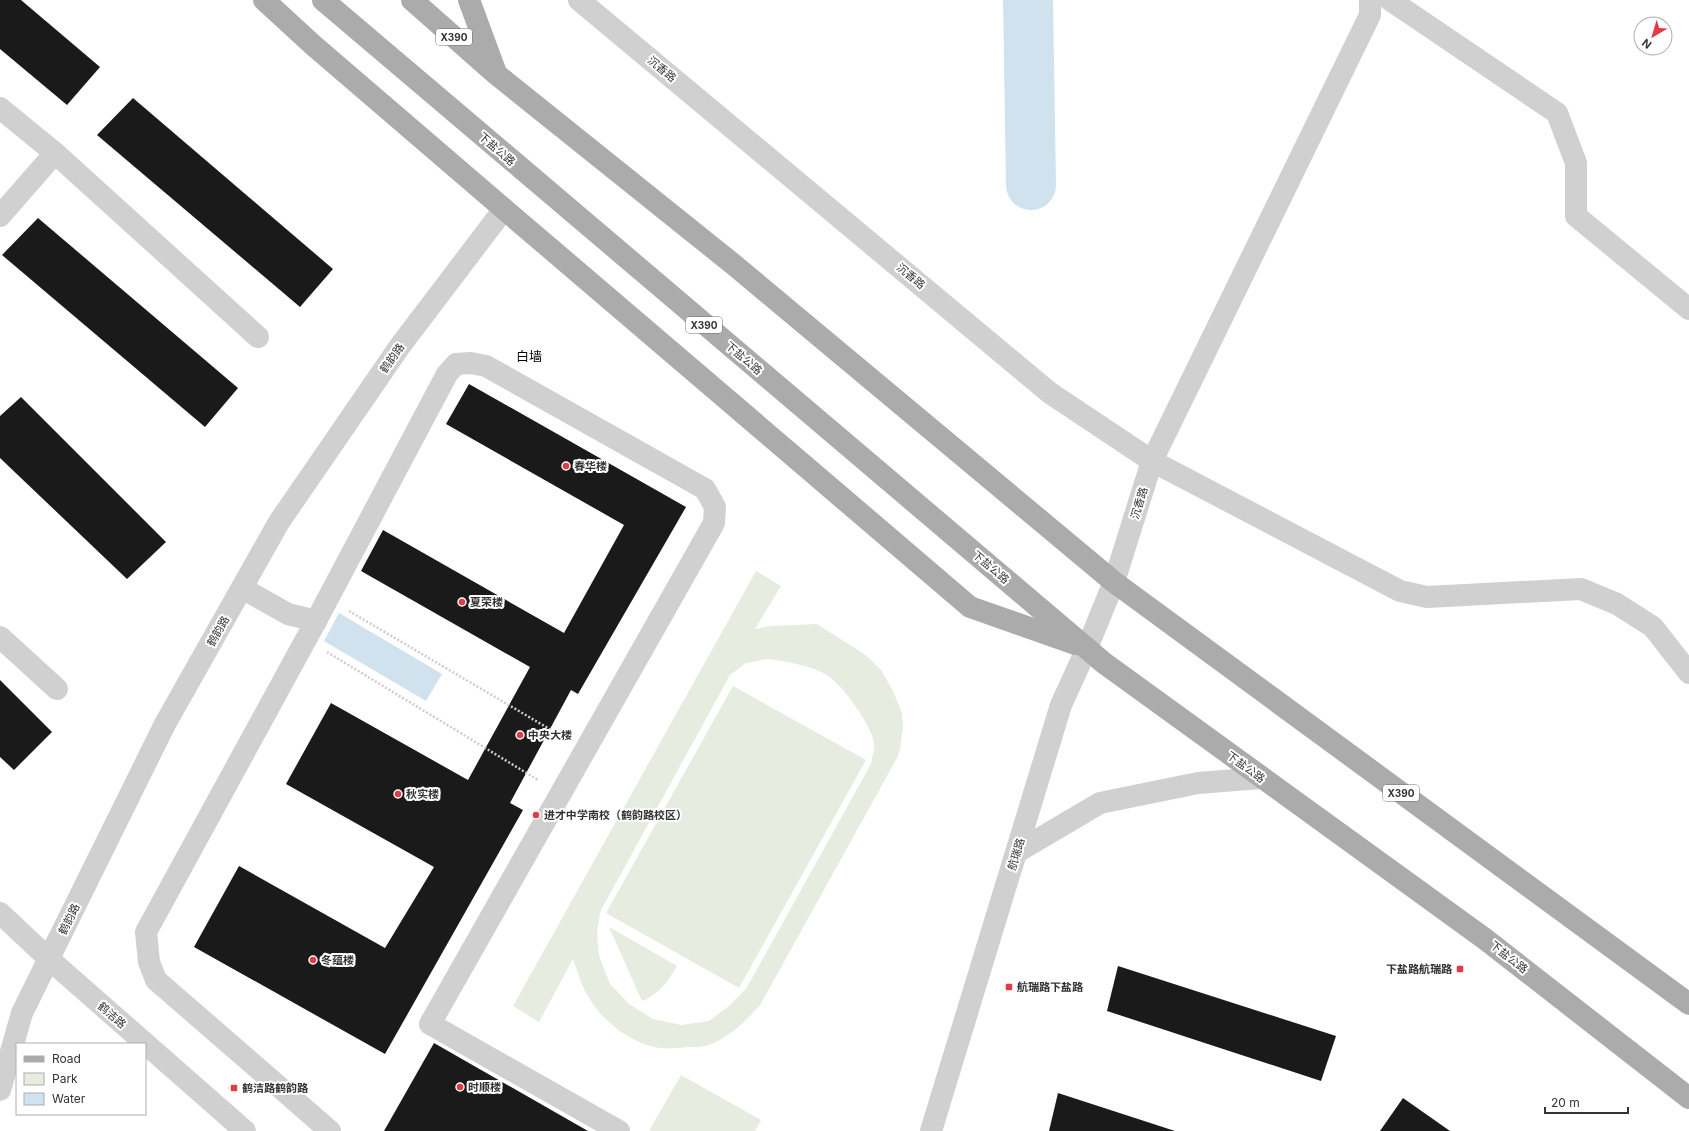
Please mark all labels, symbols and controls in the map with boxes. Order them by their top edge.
north arrow [1633,16,1673,56]
road number: X390 [436,29,472,45]
text: N [1639,36,1654,52]
street label: 沉香路 [645,53,679,85]
street label: 下盐公路 [476,129,518,169]
street label: 沉香路 [894,260,928,292]
road number: X390 [686,317,722,333]
street label: 下盐公路 [723,338,765,378]
street label: 鹤韵路 [377,340,407,376]
district label: 白墙 [516,348,542,364]
place label: 春华楼 [574,459,607,473]
marker: 春华楼 [561,461,571,471]
street label: 沉香路 [1127,485,1151,521]
street label: 下盐公路 [970,547,1012,587]
place label: 夏荣楼 [470,595,503,609]
marker: 夏荣楼 [457,597,467,607]
street label: 鹤韵路 [204,613,232,649]
place label: 中央大楼 [528,728,572,742]
marker: 中央大楼 [515,730,525,740]
street label: 下盐公路 [1224,748,1268,786]
road number: X390 [1383,785,1419,801]
place label: 秋实楼 [406,787,439,801]
marker: 秋实楼 [393,789,403,799]
place label: 进才中学南校（鹤韵路校区） [544,808,687,822]
marker: 进才中学南校（鹤韵路校区） [531,810,541,820]
street label: 航瑞路 [1004,836,1028,872]
street label: 鹤韵路 [55,901,83,937]
street label: 下盐公路 [1487,938,1531,976]
place label: 冬蕴楼 [321,953,354,967]
marker: 冬蕴楼 [308,955,318,965]
place label: 下盐路航瑞路 [1386,962,1453,976]
marker: 下盐路航瑞路 [1455,964,1465,974]
place label: 航瑞路下盐路 [1017,980,1084,994]
marker: 航瑞路下盐路 [1004,982,1014,992]
street label: 鹤洁路 [95,999,129,1031]
legend [16,1043,146,1115]
text: Road [52,1051,81,1066]
text: Park [52,1071,78,1086]
place label: 时顺楼 [468,1080,501,1094]
place label: 鹤洁路鹤韵路 [242,1081,309,1095]
marker: 时顺楼 [455,1082,465,1092]
marker: 鹤洁路鹤韵路 [229,1083,239,1093]
scale bar [1545,1089,1628,1115]
text: Water [52,1091,86,1106]
text: 20 m [1551,1095,1580,1110]

